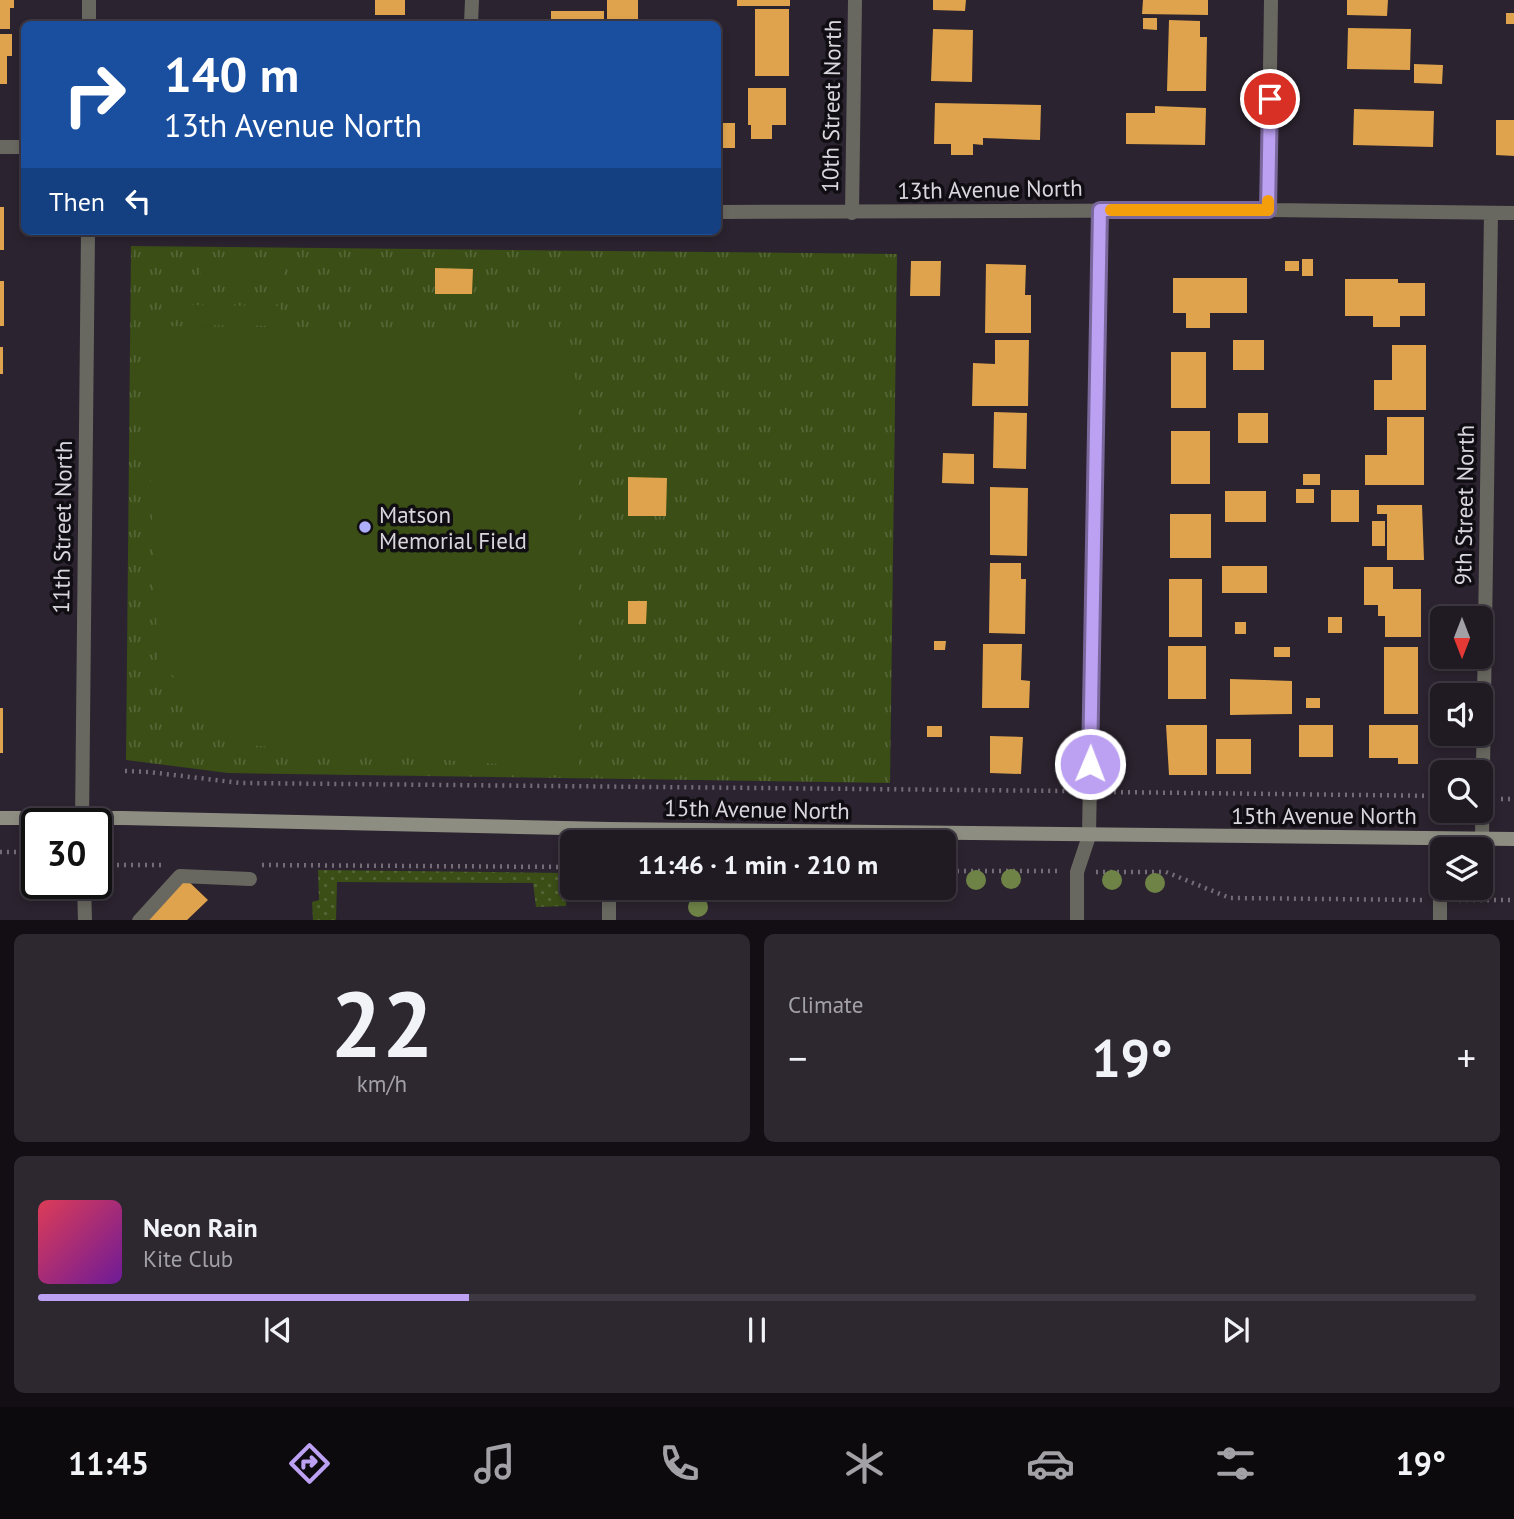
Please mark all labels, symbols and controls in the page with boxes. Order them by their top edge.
street label: 10th Street North [815,19,847,193]
text: 140 m [164,42,299,106]
icon: right [49,49,140,140]
pin [1240,69,1300,129]
icon: arrive [1251,80,1289,118]
text: 13th Avenue North [164,104,422,146]
street label: 13th Avenue North [897,173,1083,205]
icon: left [119,182,157,220]
text: Then [49,185,105,218]
street label: 9th Street North [1448,424,1480,586]
street label: 11th Street North [46,440,78,614]
place label: Matson Memorial Field [379,500,527,555]
marker: Matson Memorial Field [357,519,373,535]
north arrow [1430,606,1493,668]
map controls [1430,606,1493,900]
button: sound [1430,683,1493,746]
position arrow [1053,727,1127,801]
button: search [1430,760,1493,823]
street label: 15th Avenue North [664,793,850,825]
street label: 15th Avenue North [1231,801,1417,830]
speed limit sign: 30 [21,808,112,899]
button: layers [1430,837,1493,900]
text: 11:46 · 1 min · 210 m [638,848,878,881]
text: 22 [330,964,434,1082]
text: Climate [788,990,863,1019]
text: 19° [1091,1024,1173,1091]
text: − [788,1033,807,1082]
text: + [1457,1033,1476,1082]
text: km/h [357,1069,407,1098]
text: Neon Rain [143,1211,258,1244]
text: Kite Club [143,1244,233,1273]
icon: previous [259,1311,297,1349]
icon: pause [738,1311,776,1349]
icon: next [1217,1311,1255,1349]
icon: directions [285,1439,334,1488]
icon: music [470,1439,519,1488]
icon: phone [655,1439,704,1488]
icon: climate [840,1439,889,1488]
icon: car [1026,1439,1075,1488]
icon: filters [1211,1439,1260,1488]
text: 11:45 [68,1442,149,1484]
text: 19° [1396,1442,1446,1484]

